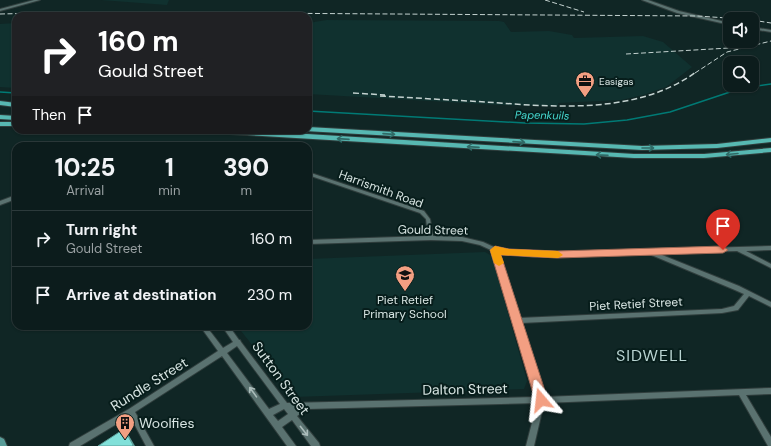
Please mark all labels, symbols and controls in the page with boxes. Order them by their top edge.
map controls [723,12,759,92]
button: sound [723,12,759,48]
text: 160 m [98,23,179,60]
icon: right [32,28,84,80]
button: search [723,56,759,92]
text: Gould Street [98,59,204,83]
office icon: Easigas [574,70,596,98]
place label: Easigas [599,75,634,88]
icon: arrive [74,104,96,126]
text: Then [32,105,66,125]
water label: Papenkuils [515,108,570,122]
one-way arrow [382,130,395,137]
one-way arrow [337,136,350,143]
one-way arrow [512,138,525,145]
one-way arrow [467,144,480,151]
one-way arrow [641,144,654,152]
one-way arrow [726,150,739,158]
one-way arrow [596,151,609,158]
text: 10:25 [55,152,116,183]
text: 1 [165,152,174,183]
text: 390 [223,152,269,183]
street label: Harrismith Road [337,166,425,212]
text: Arrival [66,182,104,199]
text: min [158,182,180,199]
text: m [240,182,252,199]
pin [706,209,740,250]
icon: arrive [712,215,734,237]
text: Turn right [66,220,137,240]
street label: Gould Street [398,221,469,239]
icon: right [32,228,54,250]
text: 160 m [250,229,292,249]
text: Gould Street [66,240,142,257]
school or university icon: Piet Retief Primary School [394,264,416,292]
icon: arrive [32,284,54,306]
text: Arrive at destination [66,285,217,305]
text: 230 m [247,285,292,305]
place label: Piet Retief Primary School [363,292,447,322]
street label: Piet Retief Street [589,294,683,314]
street label: Sutton Street [248,338,314,418]
district label: SIDWELL [616,345,688,366]
street label: Rundle Street [107,353,191,415]
street label: Dalton Street [422,379,508,399]
position arrow [520,379,562,421]
one-way arrow [249,386,257,397]
building icon: Woolfies [114,412,136,440]
place label: Woolfies [139,414,194,432]
one-way arrow [299,425,308,436]

